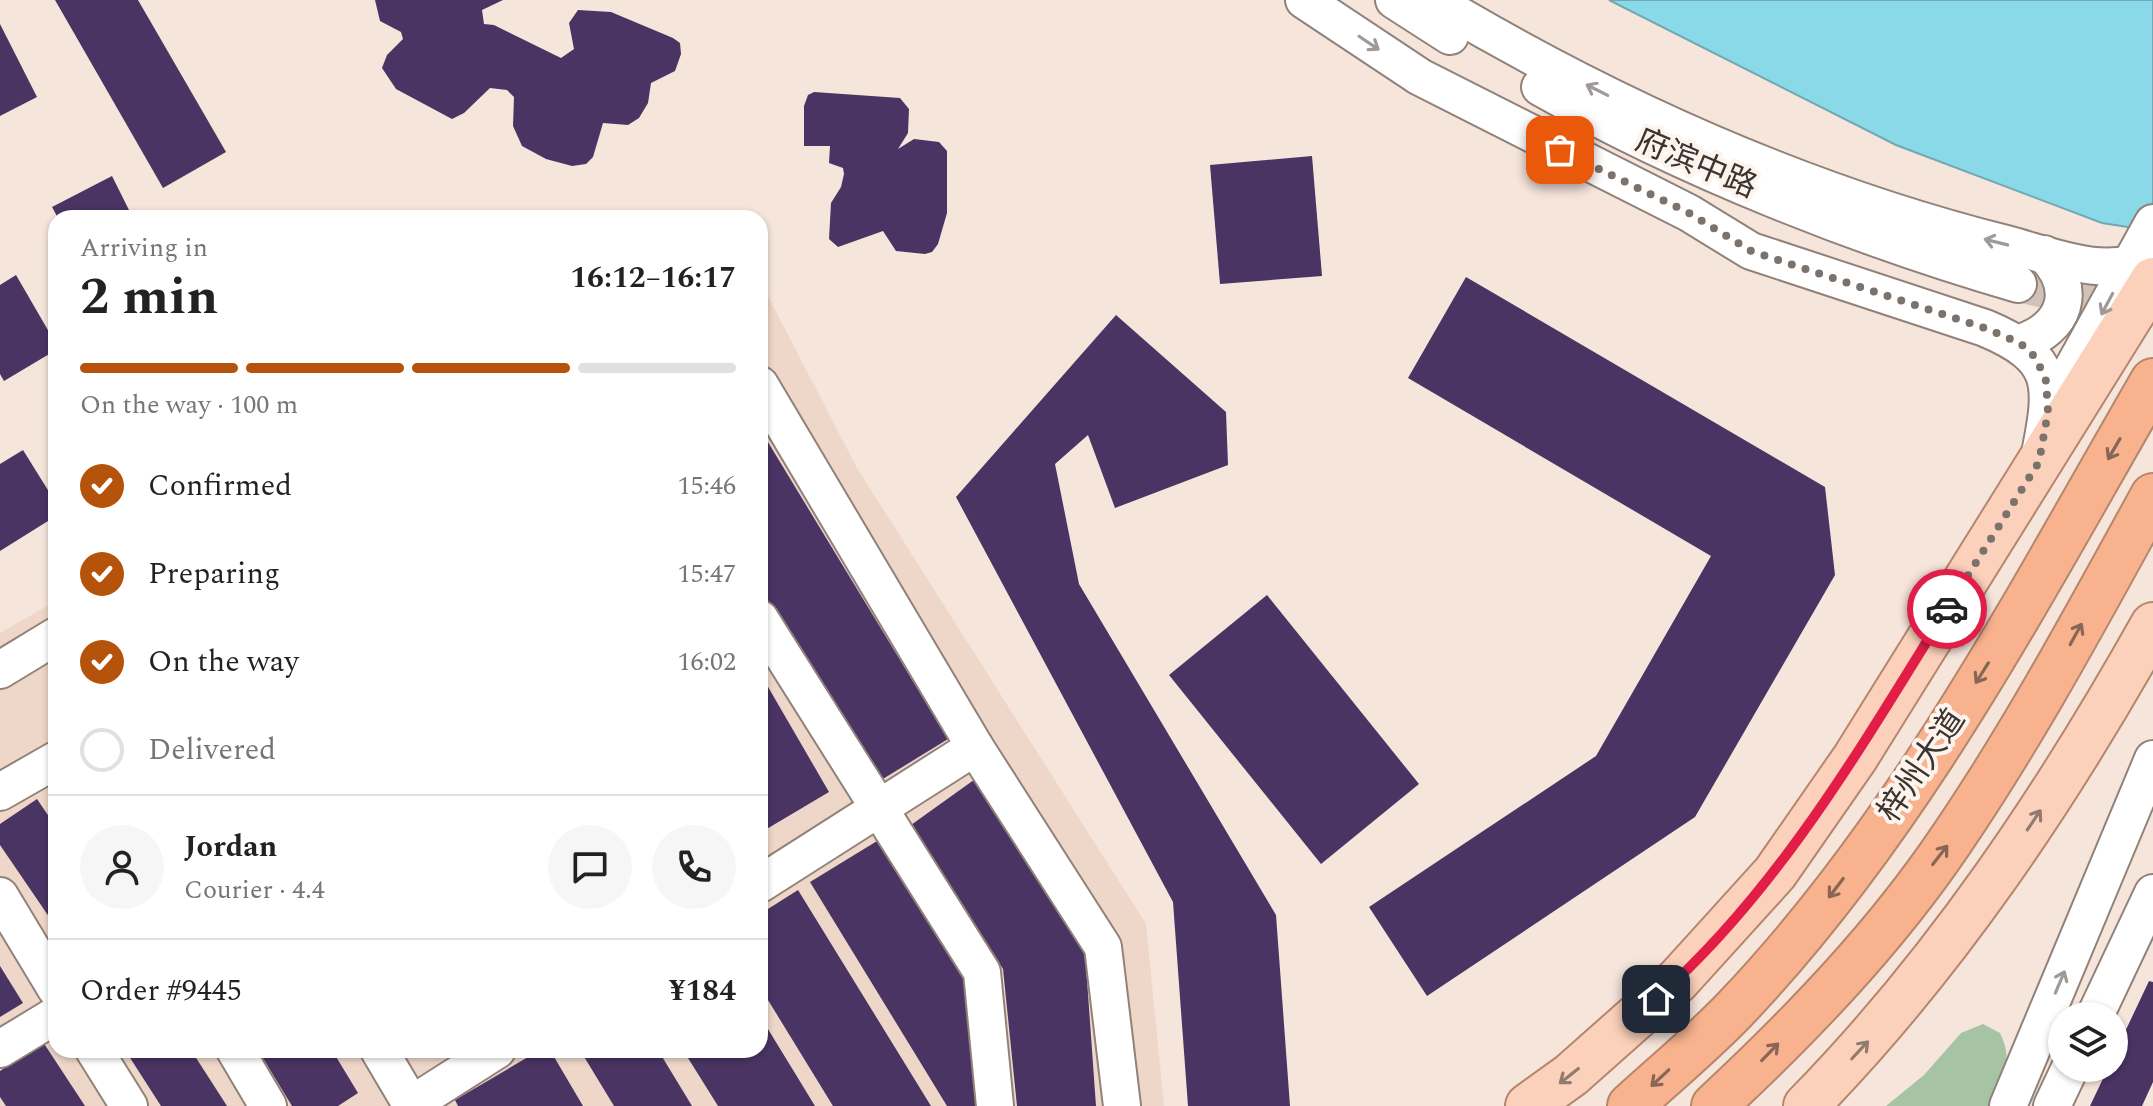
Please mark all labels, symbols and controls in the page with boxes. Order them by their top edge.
one-way arrow [1358,35,1380,51]
one-way arrow [1585,82,1609,97]
pin [1526,116,1594,184]
street label: 府滨中路 [1628,116,1764,212]
icon: bag [1538,128,1582,172]
text: Arriving in [80,228,208,268]
one-way arrow [1984,233,2009,248]
text: 16:12–16:17 [570,255,736,301]
text: 2 min [80,258,218,337]
one-way arrow [2098,292,2114,315]
text: On the way · 100 m [80,385,298,425]
one-way arrow [2106,437,2122,460]
text: Confirmed [148,463,292,509]
icon: check [80,464,124,508]
text: 15:46 [677,466,736,506]
text: Preparing [148,551,280,597]
icon: check [80,552,124,596]
text: 15:47 [677,554,736,594]
courier [1907,569,1987,649]
icon: car [1925,587,1969,631]
one-way arrow [2069,623,2085,647]
text: On the way [148,639,299,685]
icon: check [80,640,124,684]
text: 16:02 [677,642,736,682]
one-way arrow [1974,661,1990,684]
street label: 梓州大道 [1866,699,1978,833]
text: Delivered [148,727,276,773]
one-way arrow [2025,810,2042,832]
text: Jordan [184,824,277,870]
button: person [80,825,164,909]
button: chat [548,825,632,909]
button: phone [652,825,736,909]
one-way arrow [1931,845,1948,866]
text: Courier · 4.4 [184,870,325,910]
one-way arrow [1828,877,1845,898]
pin [1622,965,1690,1033]
text: Order #9445 [80,968,242,1014]
text: ¥184 [669,968,736,1014]
one-way arrow [2053,970,2068,995]
icon: home [1634,977,1678,1021]
map controls [2048,1002,2128,1082]
button: layers [2048,1002,2128,1082]
one-way arrow [1851,1040,1870,1060]
one-way arrow [1761,1042,1780,1062]
one-way arrow [1559,1067,1580,1085]
one-way arrow [1650,1069,1670,1088]

